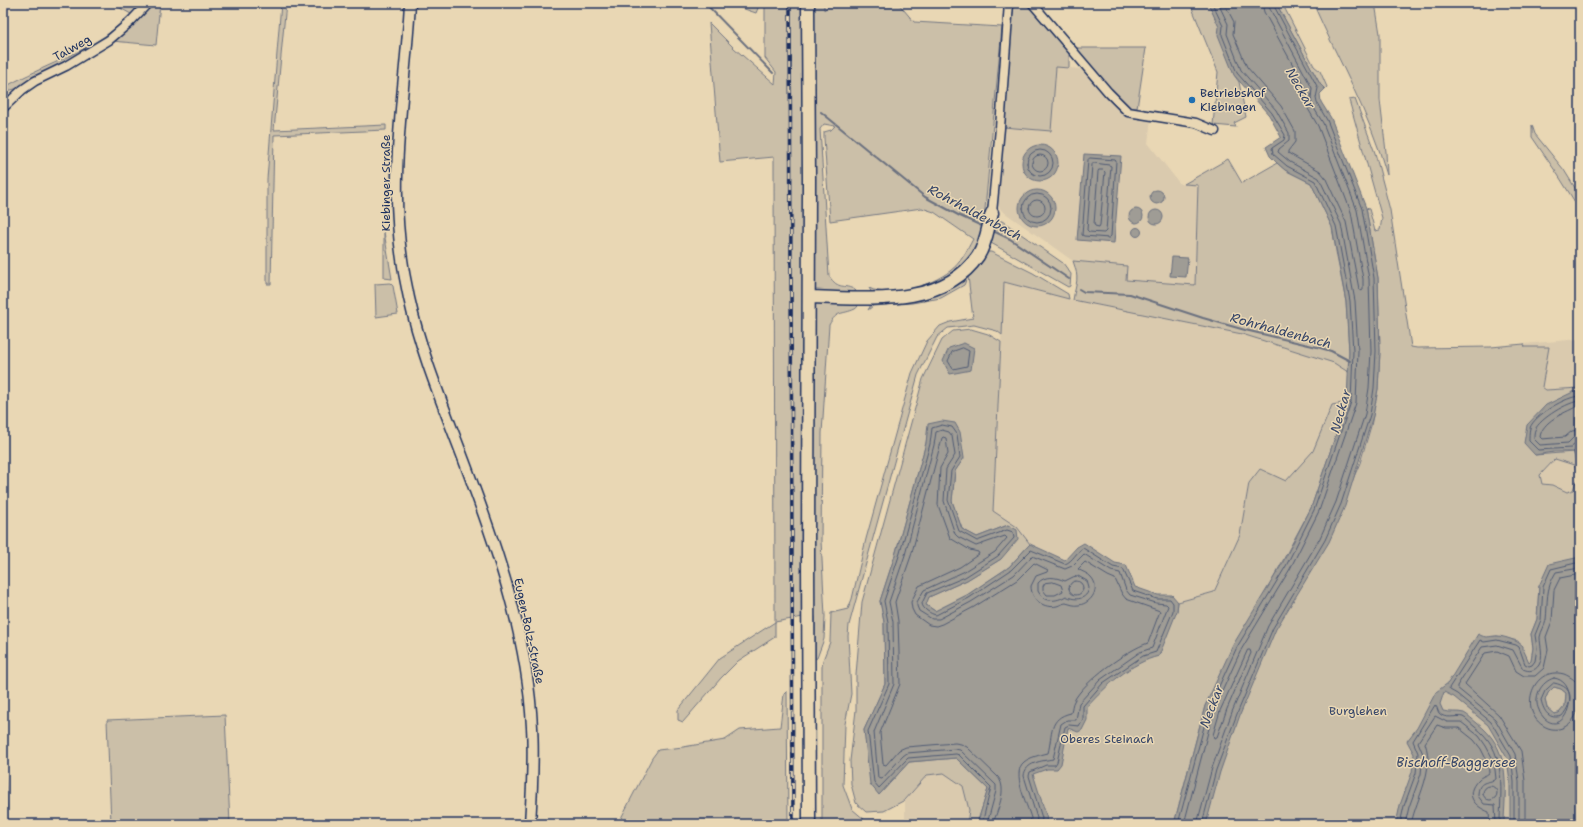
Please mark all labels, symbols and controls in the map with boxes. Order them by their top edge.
street label: Talweg [50,31,94,65]
water label: Neckar [1282,65,1320,113]
place label: Betriebshof Kiebingen [1200,85,1266,115]
marker: Betriebshof Kiebingen [1187,95,1197,105]
street label: Kiebinger Straße [378,134,394,232]
water label: Rohrhaldenbach [925,180,1025,244]
water label: Rohrhaldenbach [1228,309,1333,352]
water label: Neckar [1326,386,1355,435]
street label: Eugen-Bolz-Straße [510,577,548,686]
water label: Neckar [1196,681,1228,730]
park label: Burglehen [1329,703,1387,719]
park label: Oberes Steinach [1060,731,1154,747]
water label: Bischoff-Baggersee [1396,754,1516,771]

